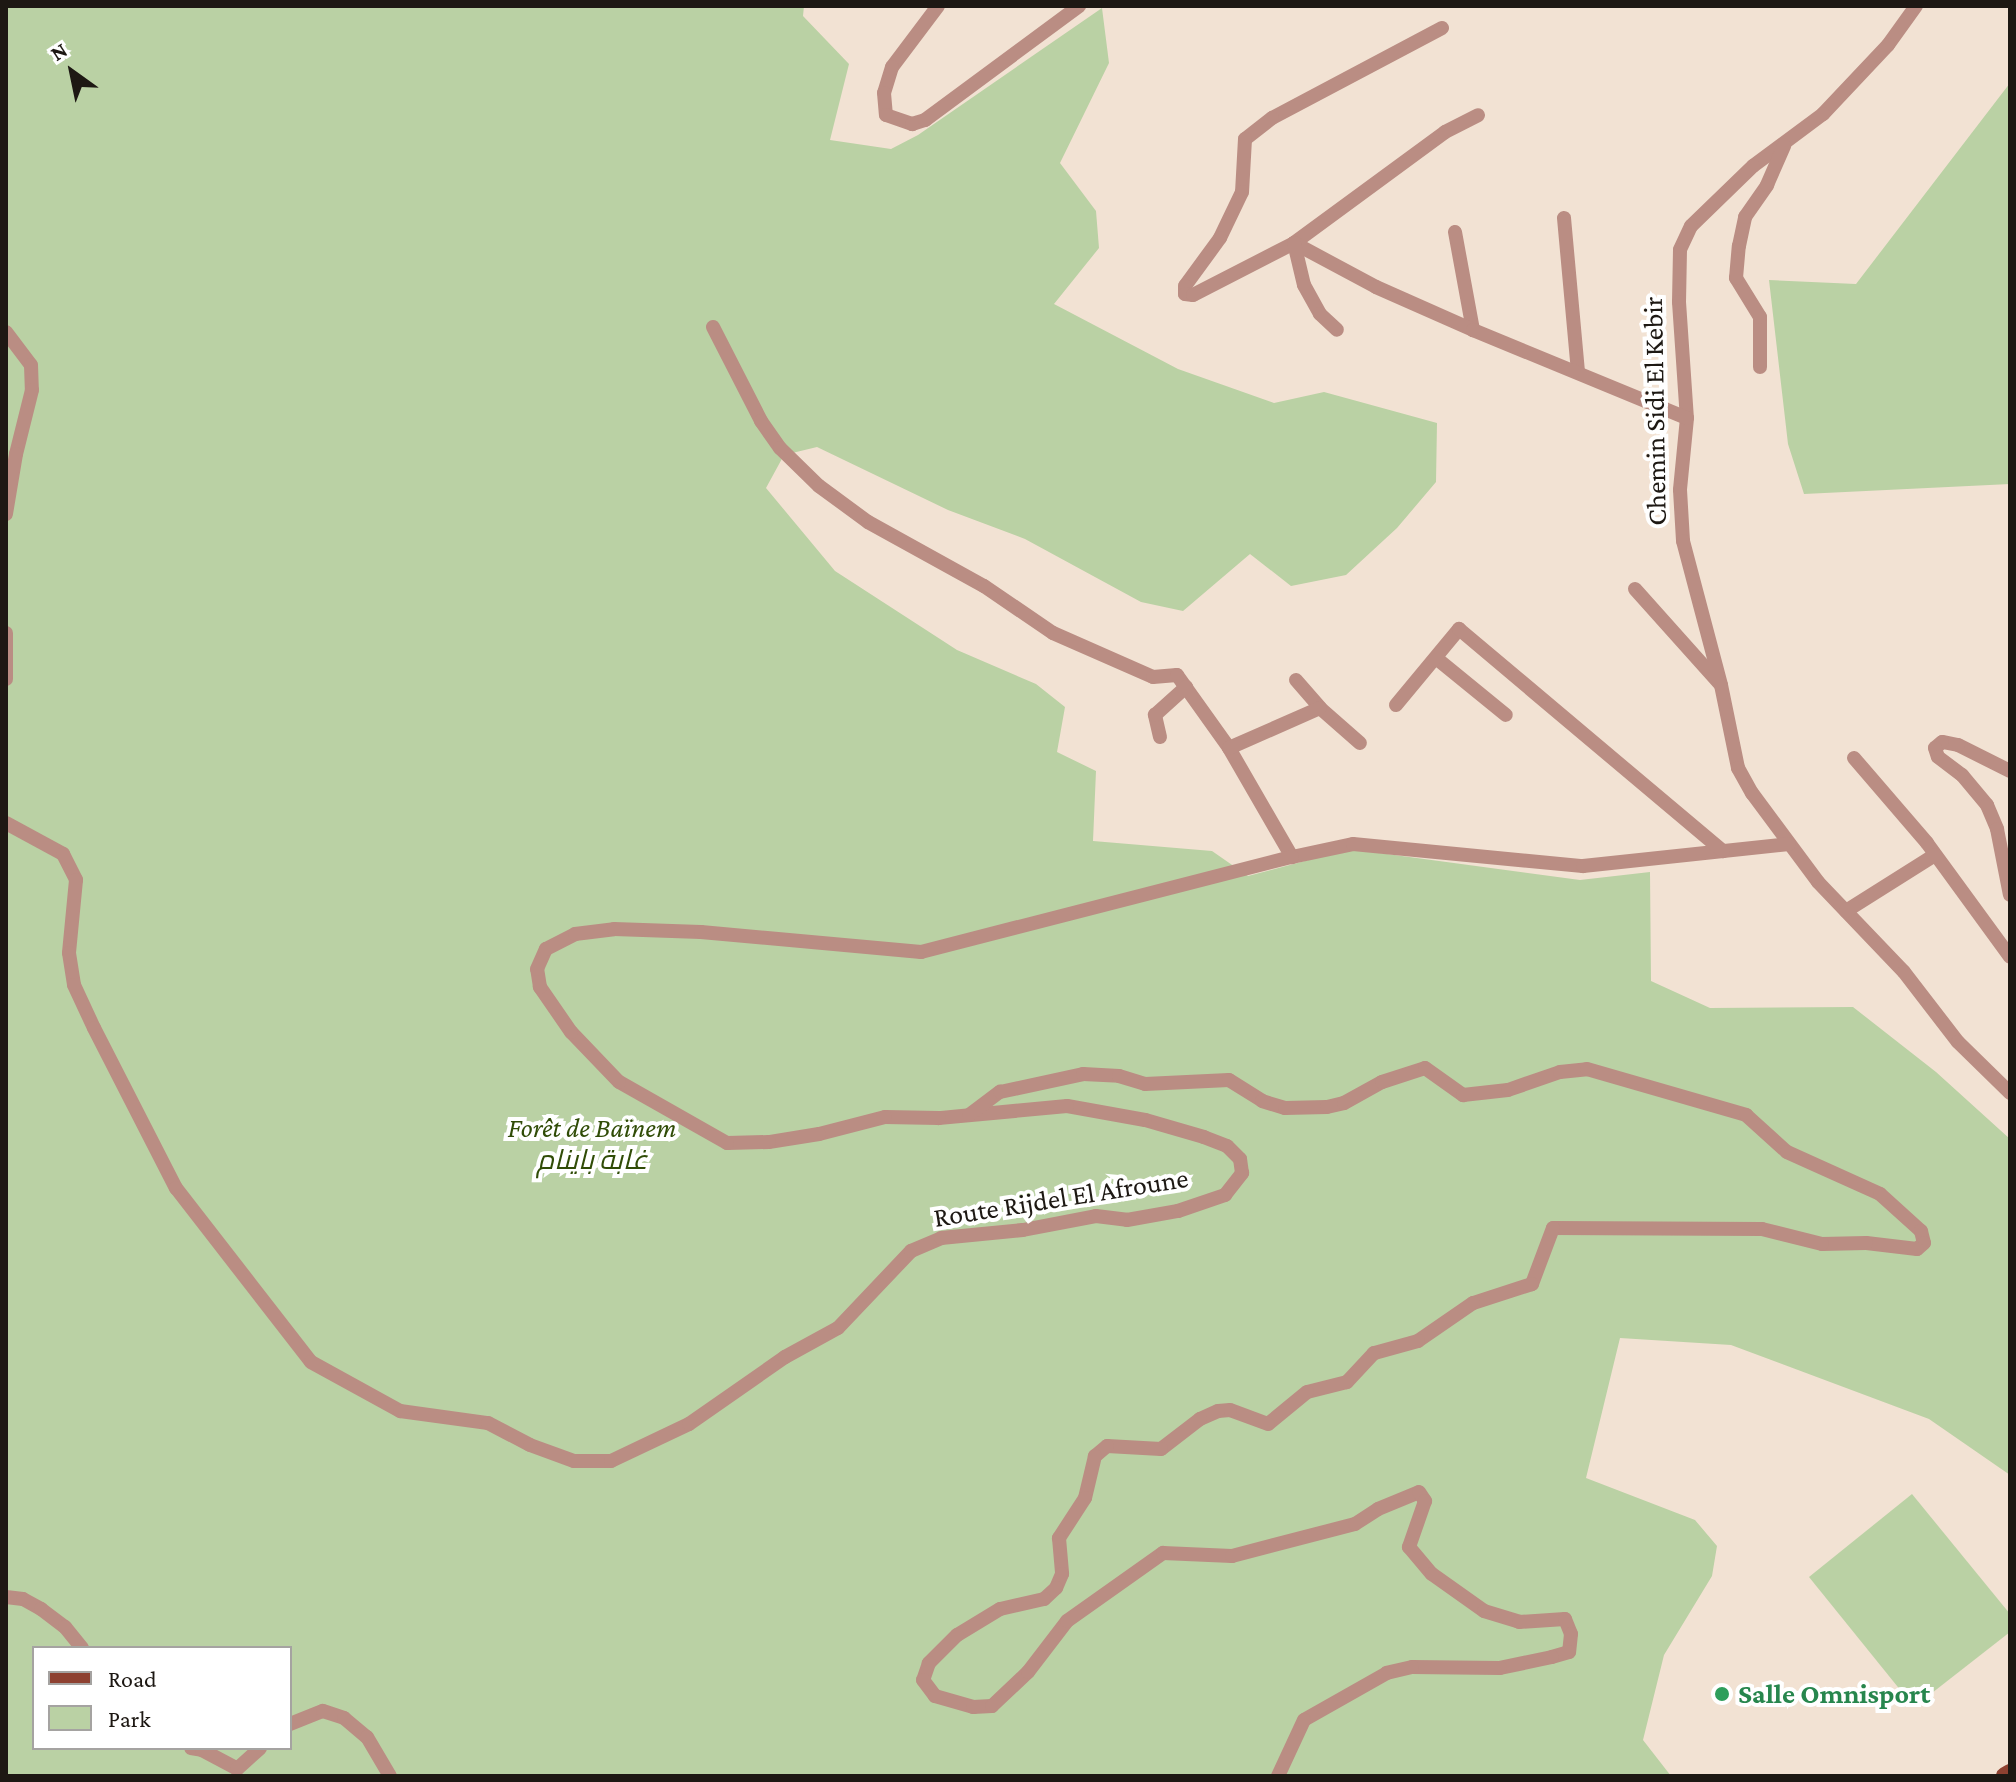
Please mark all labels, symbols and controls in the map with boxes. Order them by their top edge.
north arrow [32,32,112,112]
text: N [46,37,72,66]
street label: Chemin Sidi El Kebir [1636,296,1674,526]
park label: Forêt de Baïnem غابة باينام [508,1111,676,1177]
street label: Route Rijdel El Afroune [931,1161,1191,1235]
legend [32,1646,292,1750]
text: Road [108,1665,157,1692]
place label: Salle Omnisport [1738,1677,1930,1711]
marker: Salle Omnisport [1713,1685,1731,1703]
text: Park [108,1705,151,1732]

